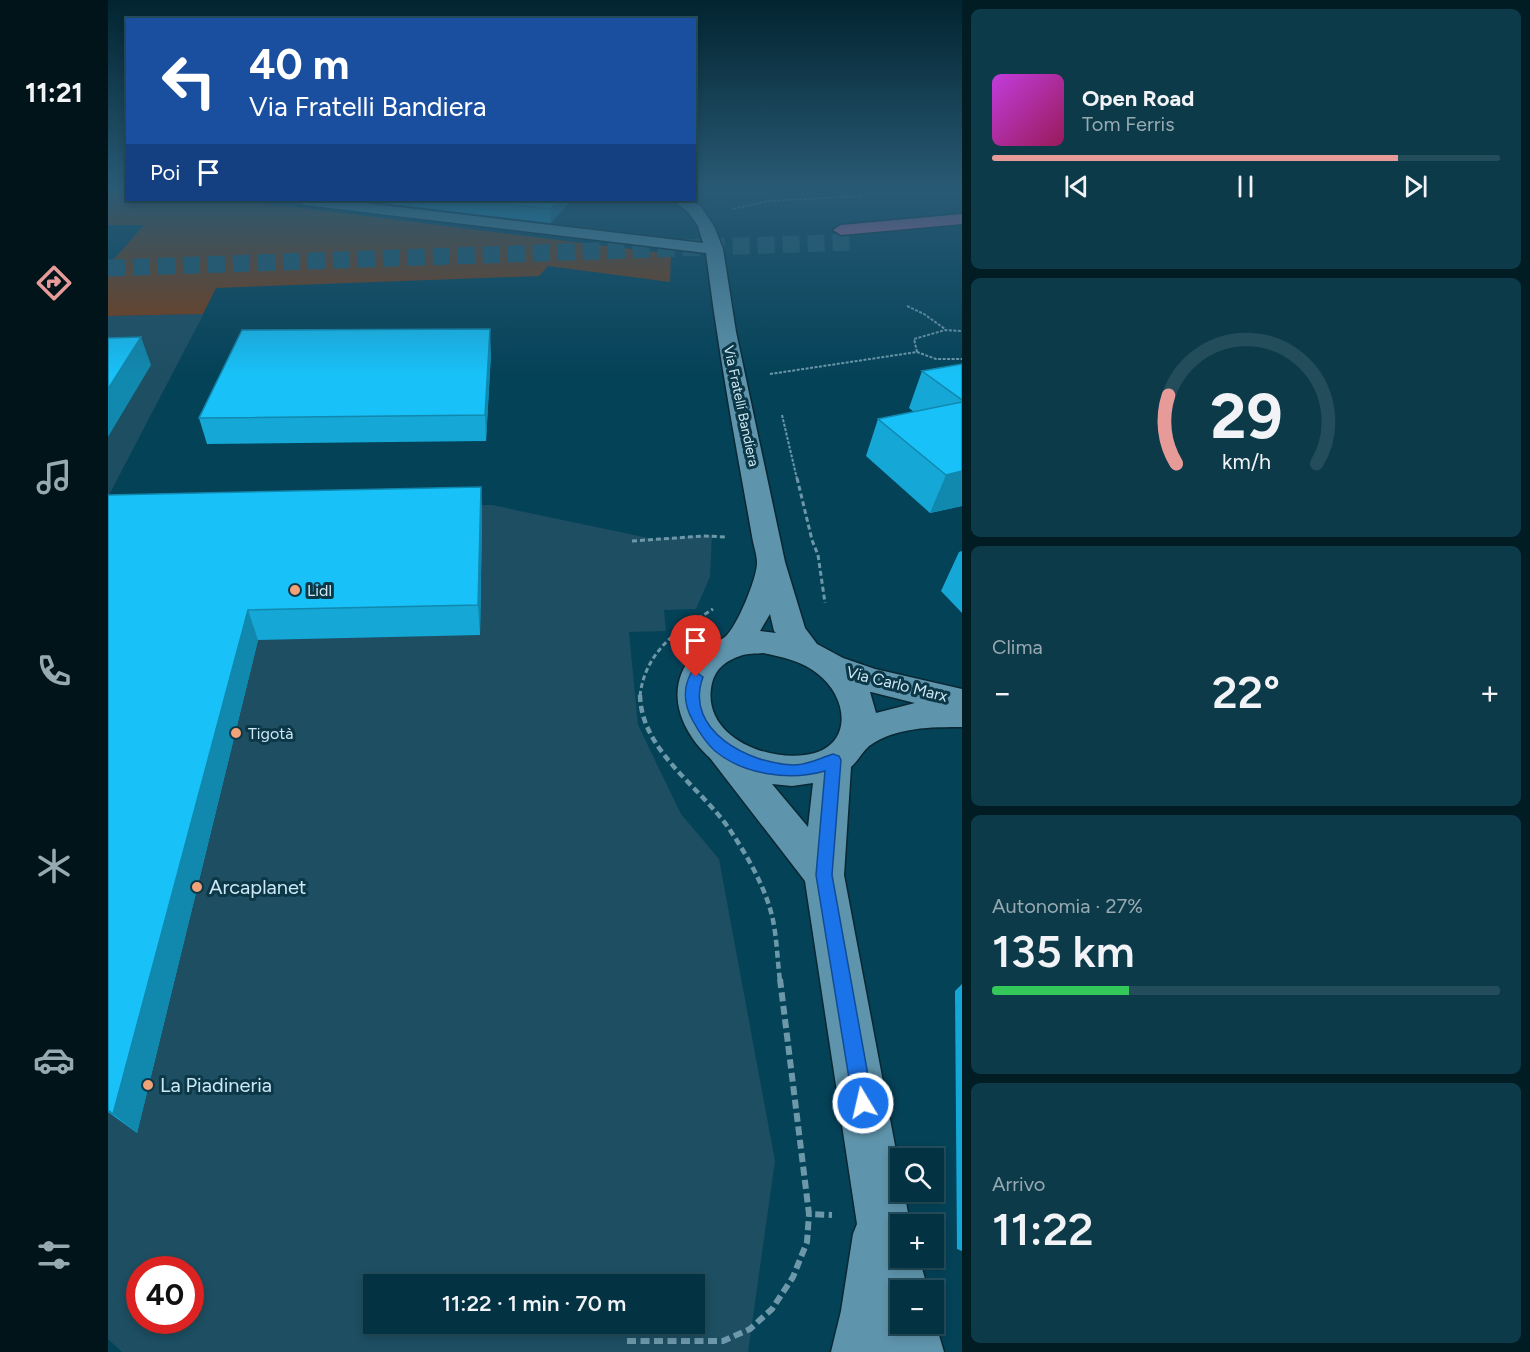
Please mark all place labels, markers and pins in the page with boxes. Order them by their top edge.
place label: Lidl [307,581,332,600]
marker: Lidl [288,583,302,597]
pin [670,615,721,677]
place label: Tigotà [248,724,293,743]
marker: Tigotà [229,726,243,740]
place label: Arcaplanet [209,875,306,899]
marker: Arcaplanet [190,880,204,894]
place label: La Piadineria [160,1073,272,1097]
marker: La Piadineria [141,1078,155,1092]

